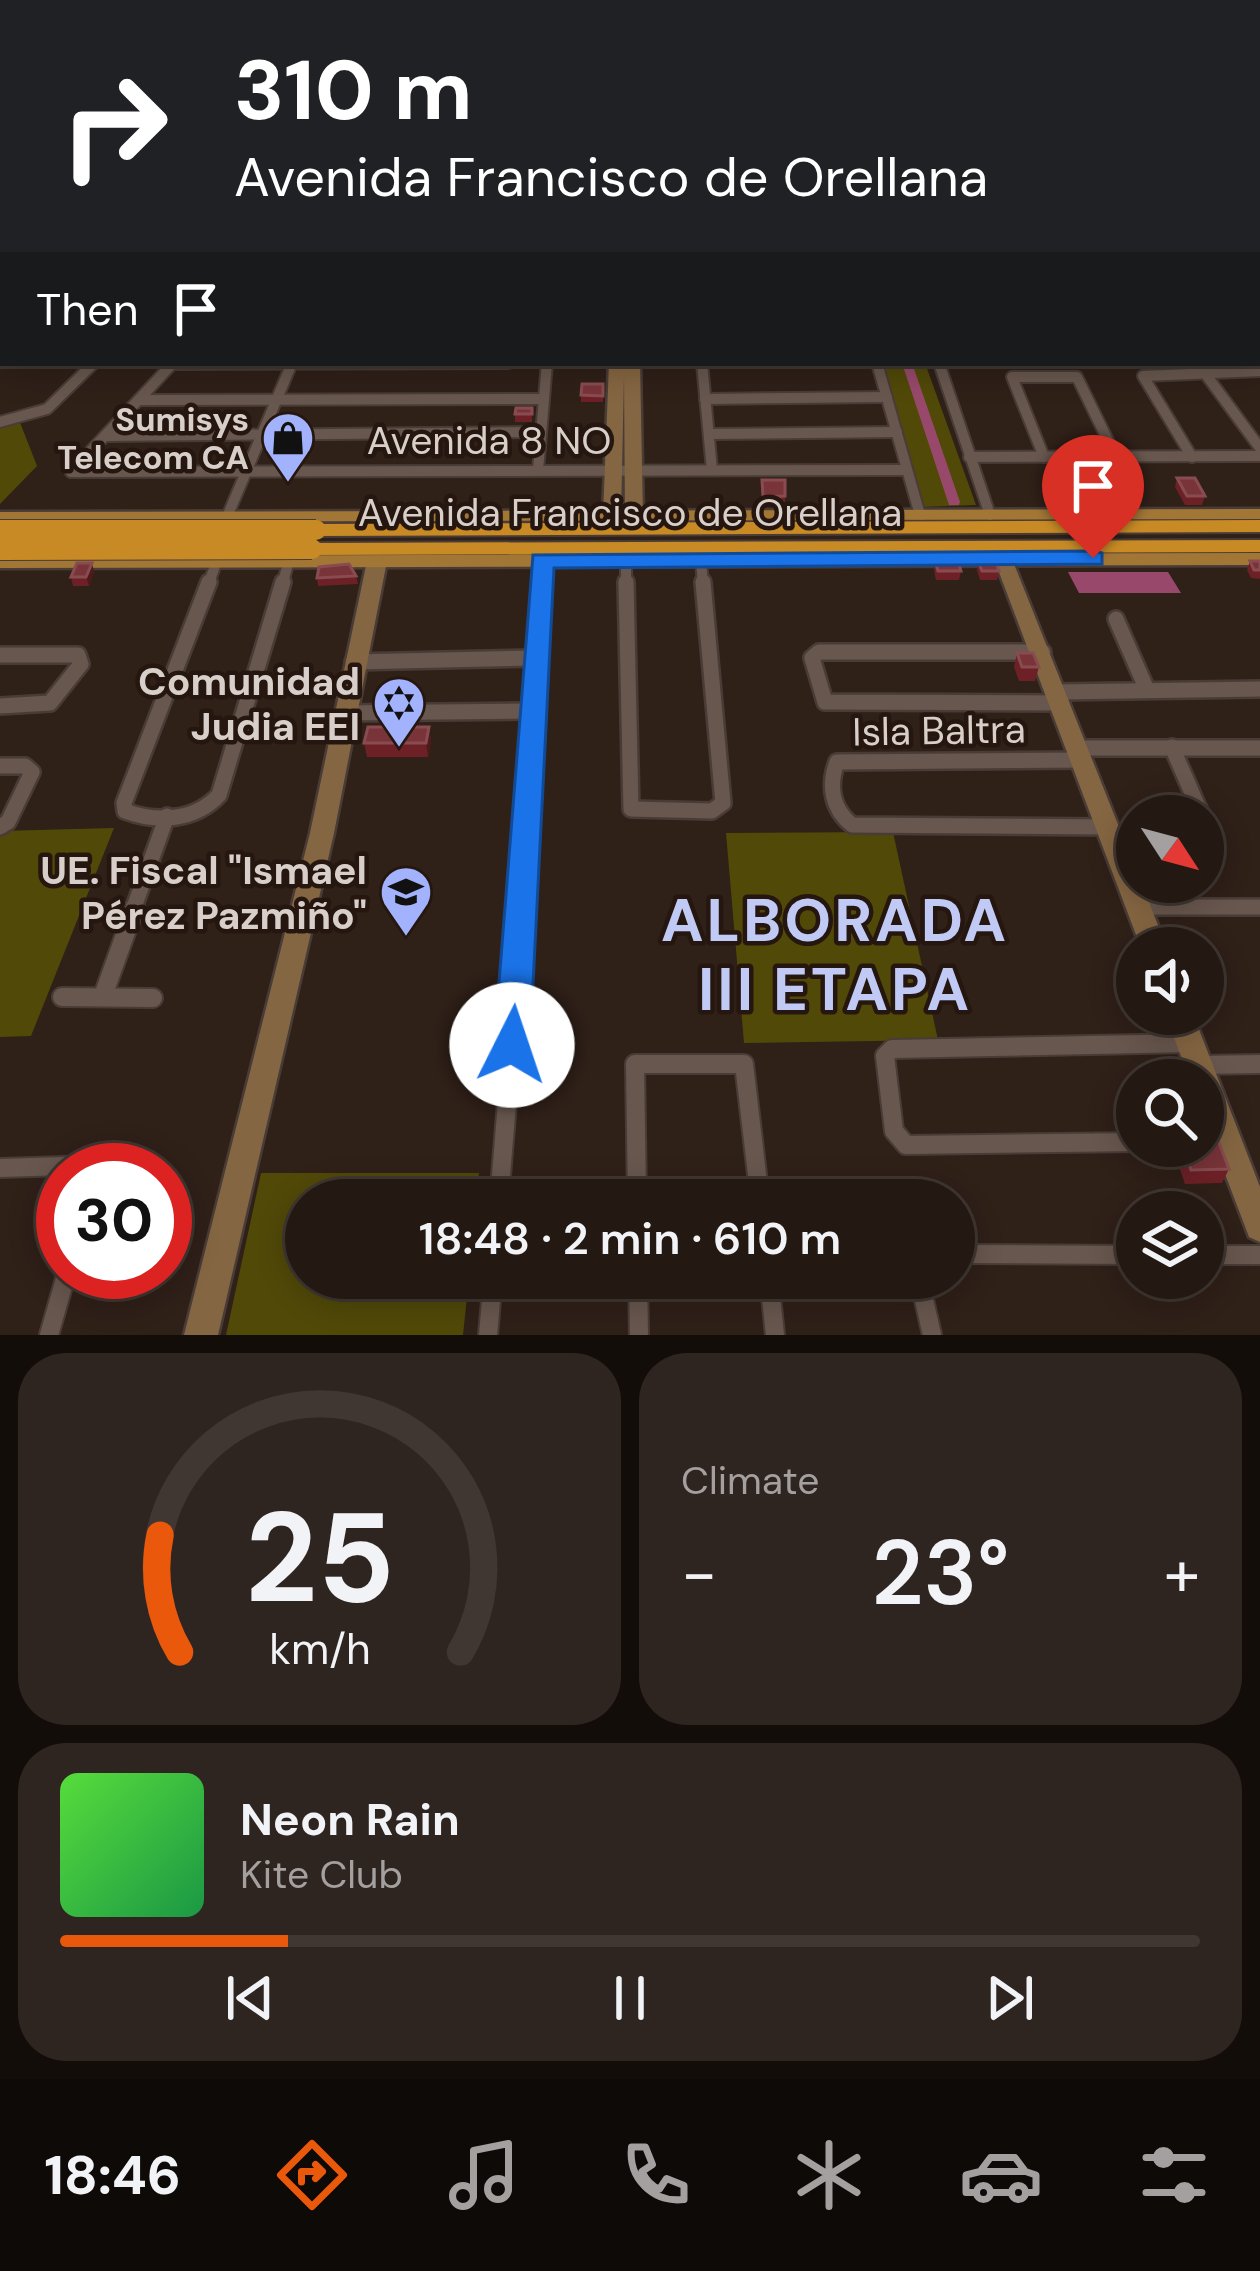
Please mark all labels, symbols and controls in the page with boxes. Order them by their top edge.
text: 310 m [234,36,473,145]
icon: right [36,48,192,204]
text: Avenida Francisco de Orellana [234,142,988,213]
icon: arrive [163,276,229,342]
text: Then [36,280,139,339]
place label: Sumisys Telecom CA [57,398,249,479]
shop icon: Sumisys Telecom CA [260,410,316,484]
street label: Avenida 8 NO [367,415,611,466]
pin [1042,435,1144,558]
icon: arrive [1060,453,1126,519]
street label: Avenida Francisco de Orellana [358,487,902,538]
place label: Comunidad Judia EEI [138,656,360,752]
synagogue icon: Comunidad Judia EEI [371,675,427,749]
street label: Isla Baltra [852,703,1026,758]
north arrow [1116,795,1224,903]
map controls [1116,795,1224,1299]
place label: UE. Fiscal "Ismael Pérez Pazmiño" [40,845,367,941]
school or university icon: UE. Fiscal "Ismael Pérez Pazmiño" [378,864,434,938]
district label: ALBORADA III ETAPA [661,881,1009,1029]
button: sound [1116,927,1224,1035]
position arrow [449,982,575,1108]
button: search [1116,1059,1224,1167]
speed limit sign: 30 [36,1143,192,1299]
button: layers [1116,1191,1224,1299]
text: 18:48 · 2 min · 610 m [419,1209,841,1268]
text: Climate [681,1455,819,1506]
text: 25 [245,1477,394,1640]
text: 23° [872,1515,1009,1632]
text: − [681,1531,717,1616]
text: + [1164,1531,1200,1616]
text: km/h [269,1621,370,1677]
text: Neon Rain [240,1790,460,1849]
text: Kite Club [240,1849,403,1900]
icon: previous [217,1965,283,2031]
icon: pause [597,1965,663,2031]
icon: next [977,1965,1043,2031]
icon: directions [270,2133,354,2217]
icon: music [442,2133,526,2217]
icon: phone [614,2133,698,2217]
icon: climate [787,2133,871,2217]
icon: car [959,2133,1043,2217]
icon: filters [1132,2133,1216,2217]
text: 18:46 [44,2140,181,2211]

